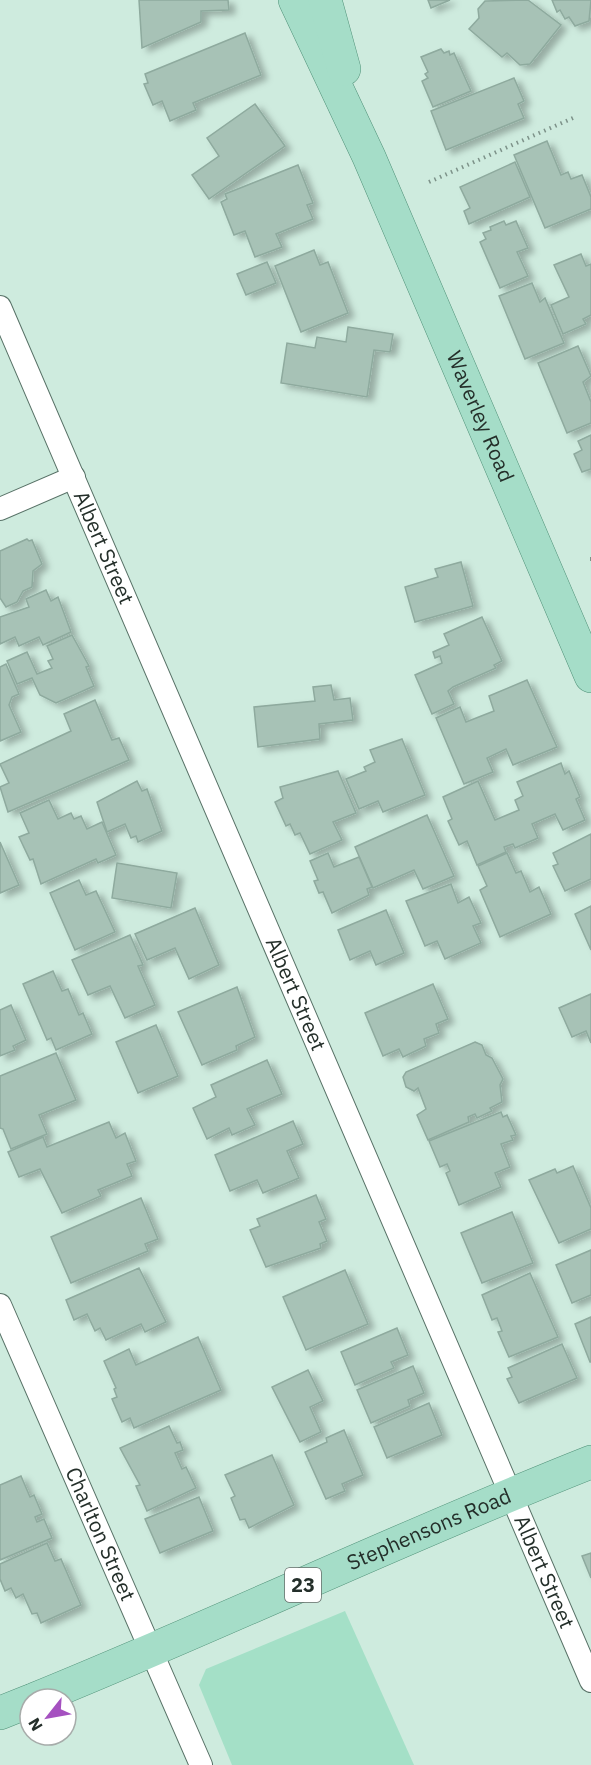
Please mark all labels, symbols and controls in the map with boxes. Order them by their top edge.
street label: Waverley Road [441,346,521,486]
street label: Albert Street [68,486,141,608]
street label: Albert Street [260,933,333,1055]
street label: Charlton Street [60,1463,142,1605]
street label: Stephensons Road [342,1481,515,1576]
street label: Albert Street [508,1511,582,1633]
road number: 23 [285,1568,321,1602]
north arrow [18,1687,78,1747]
text: N [24,1715,47,1735]

